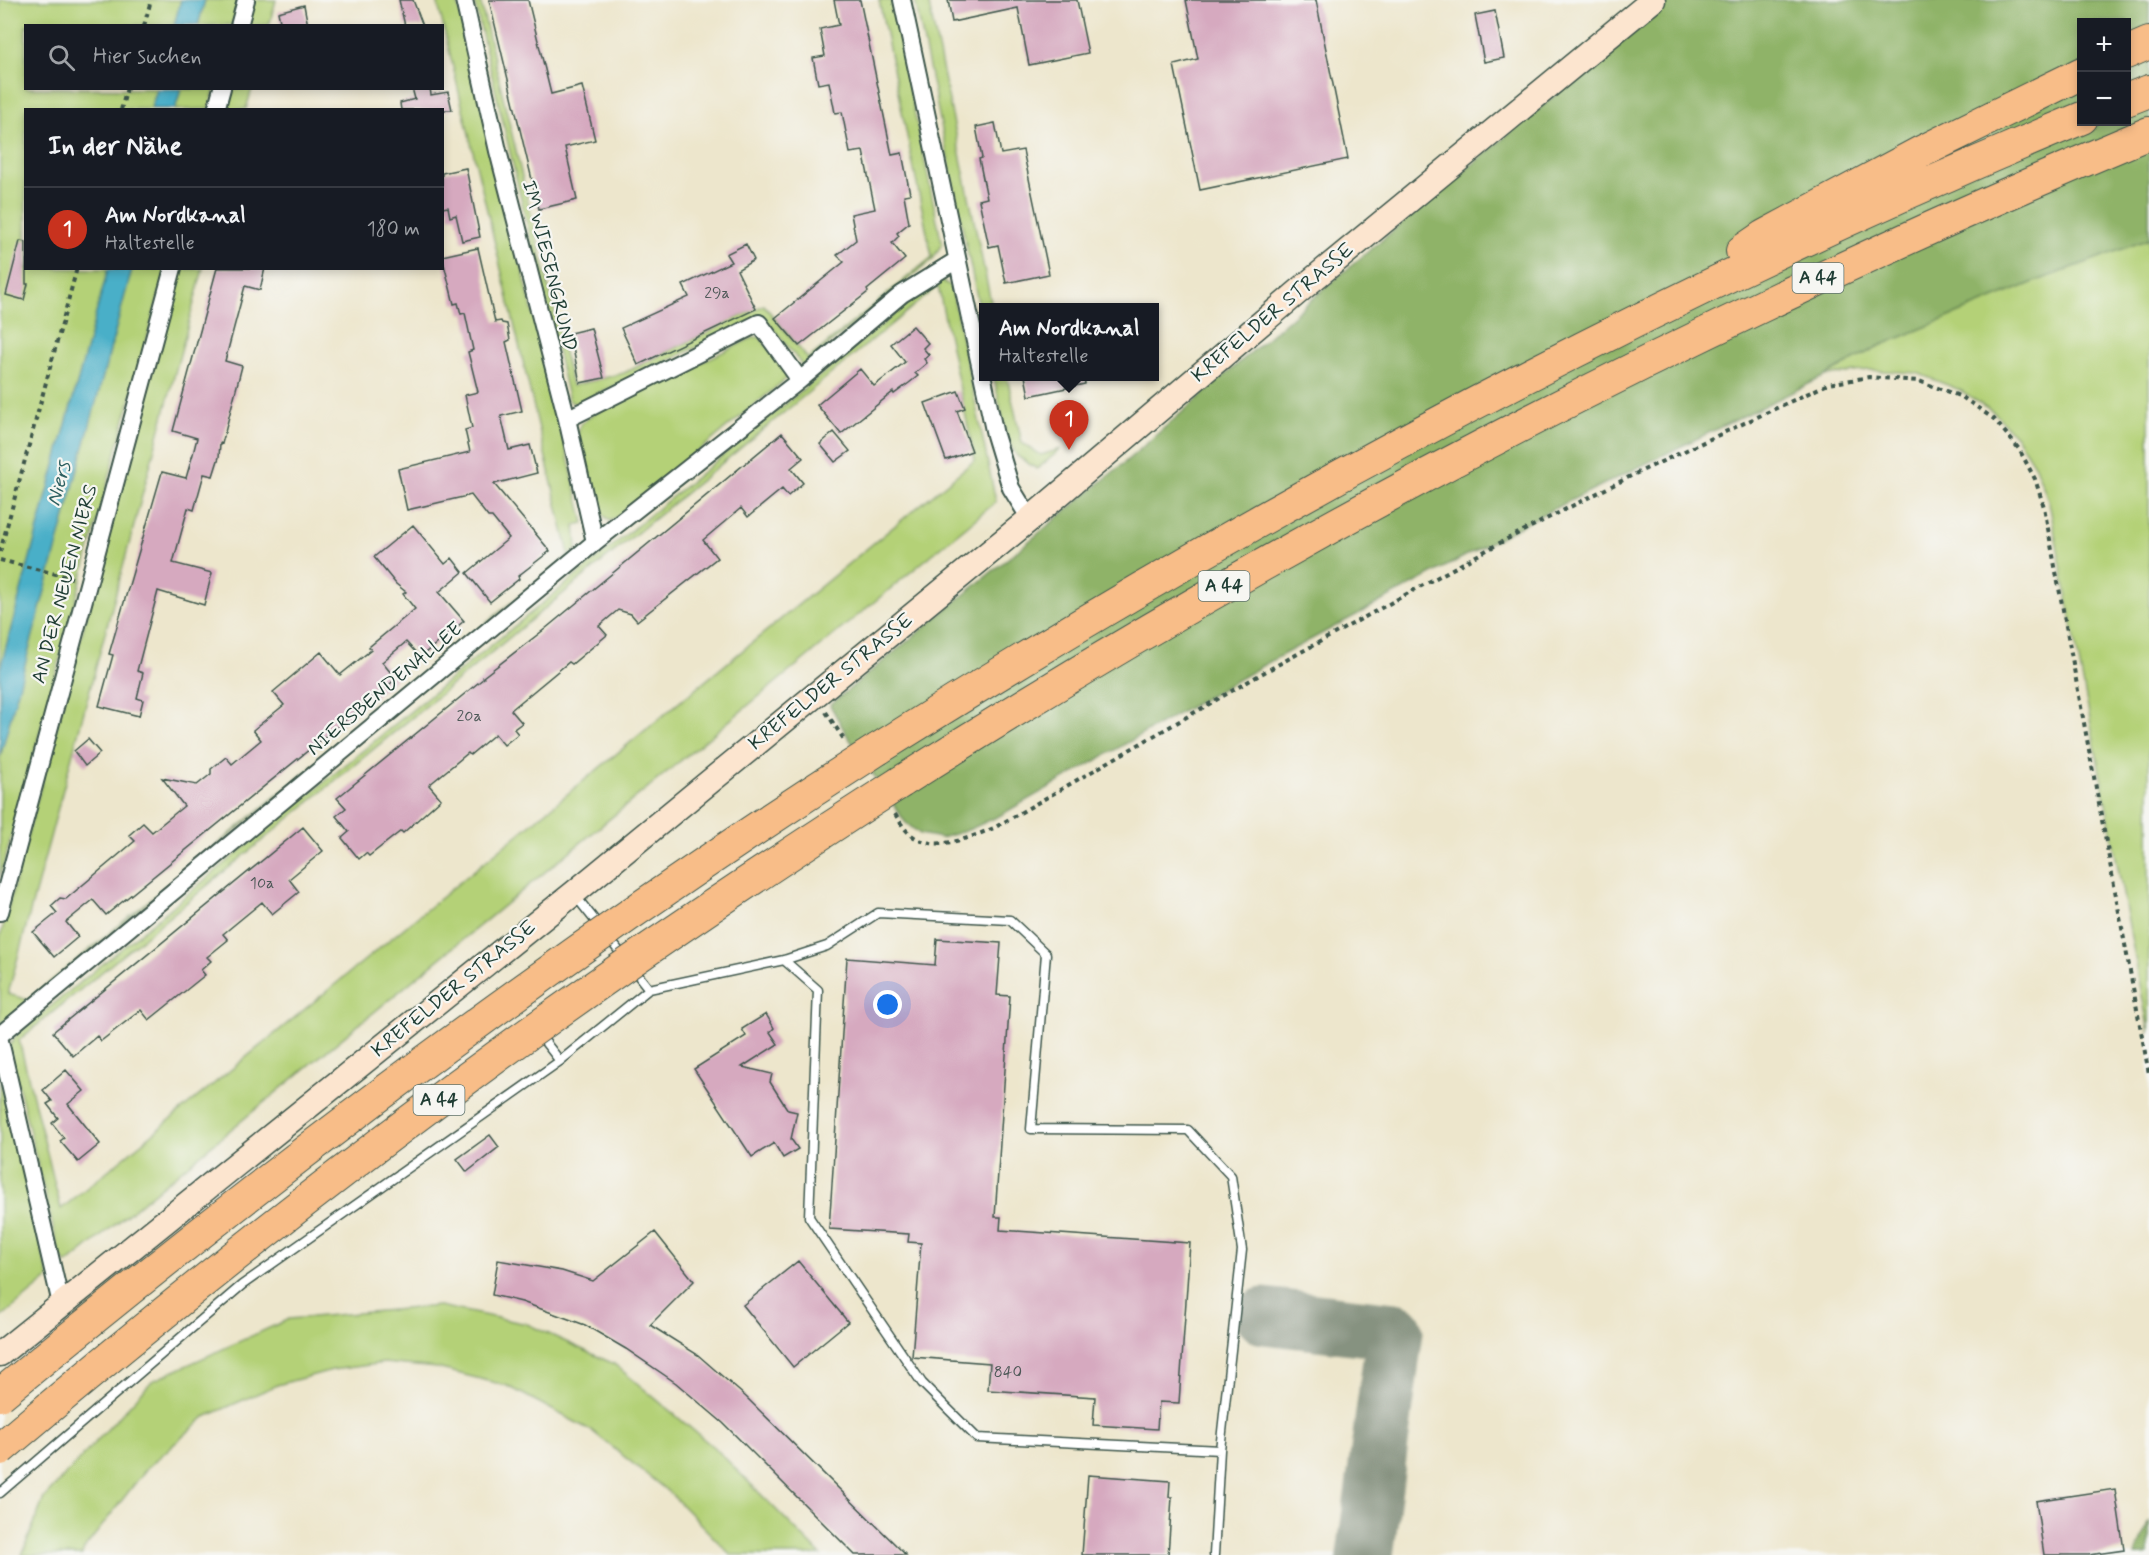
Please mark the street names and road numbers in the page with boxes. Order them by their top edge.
street label: IM WIESENGRUND [515,178,583,354]
street label: KREFELDER STRASSE [1186,237,1360,389]
road number: A 44 [1792,263,1844,293]
street label: AN DER NEUEN NIERS [25,481,105,687]
road number: A 44 [1198,571,1250,601]
street label: KREFELDER STRASSE [743,607,919,757]
street label: NIERSBENDENALLEE [302,616,468,762]
street label: KREFELDER STRASSE [366,914,542,1064]
road number: A 44 [414,1085,464,1115]

